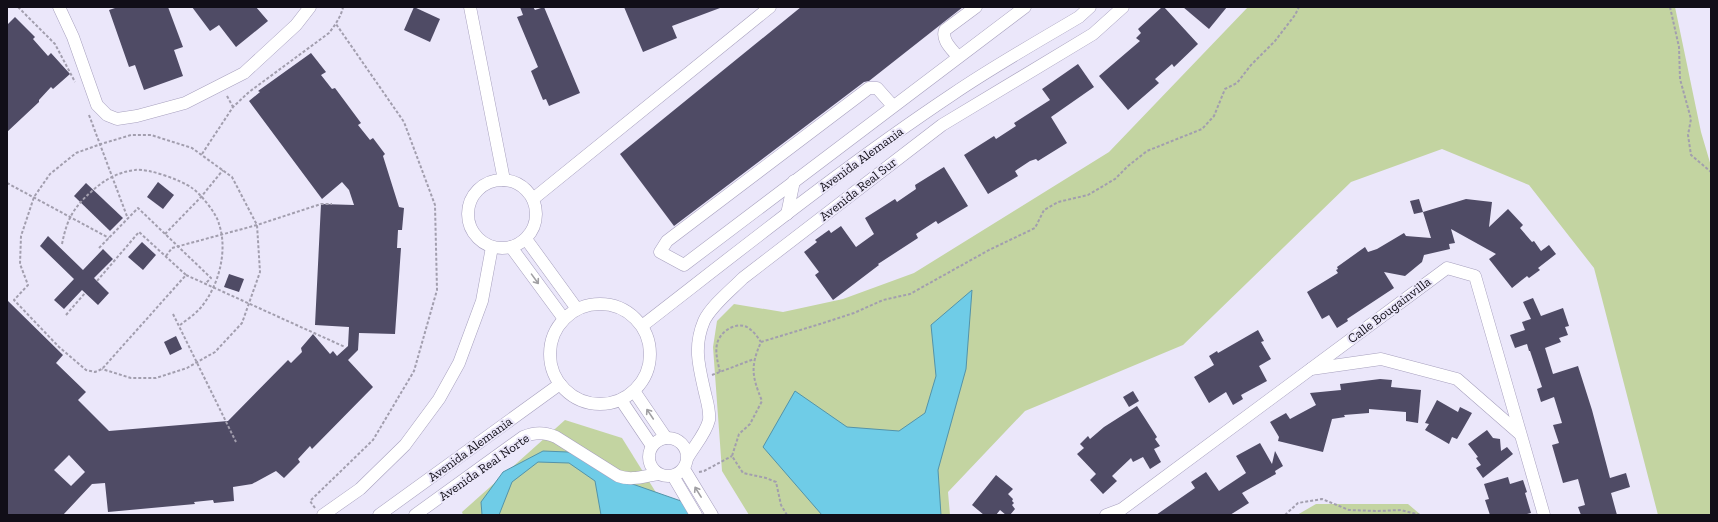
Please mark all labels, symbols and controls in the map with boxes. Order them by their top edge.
street label: Avenida Alemania [816,123,907,195]
street label: Avenida Real Sur [816,154,900,224]
one-way arrow [530,273,539,284]
street label: Calle Bougainvilla [1345,273,1434,346]
one-way arrow [646,409,654,420]
street label: Avenida Alemania [425,413,516,485]
street label: Avenida Real Norte [436,430,532,504]
one-way arrow [694,487,702,498]

